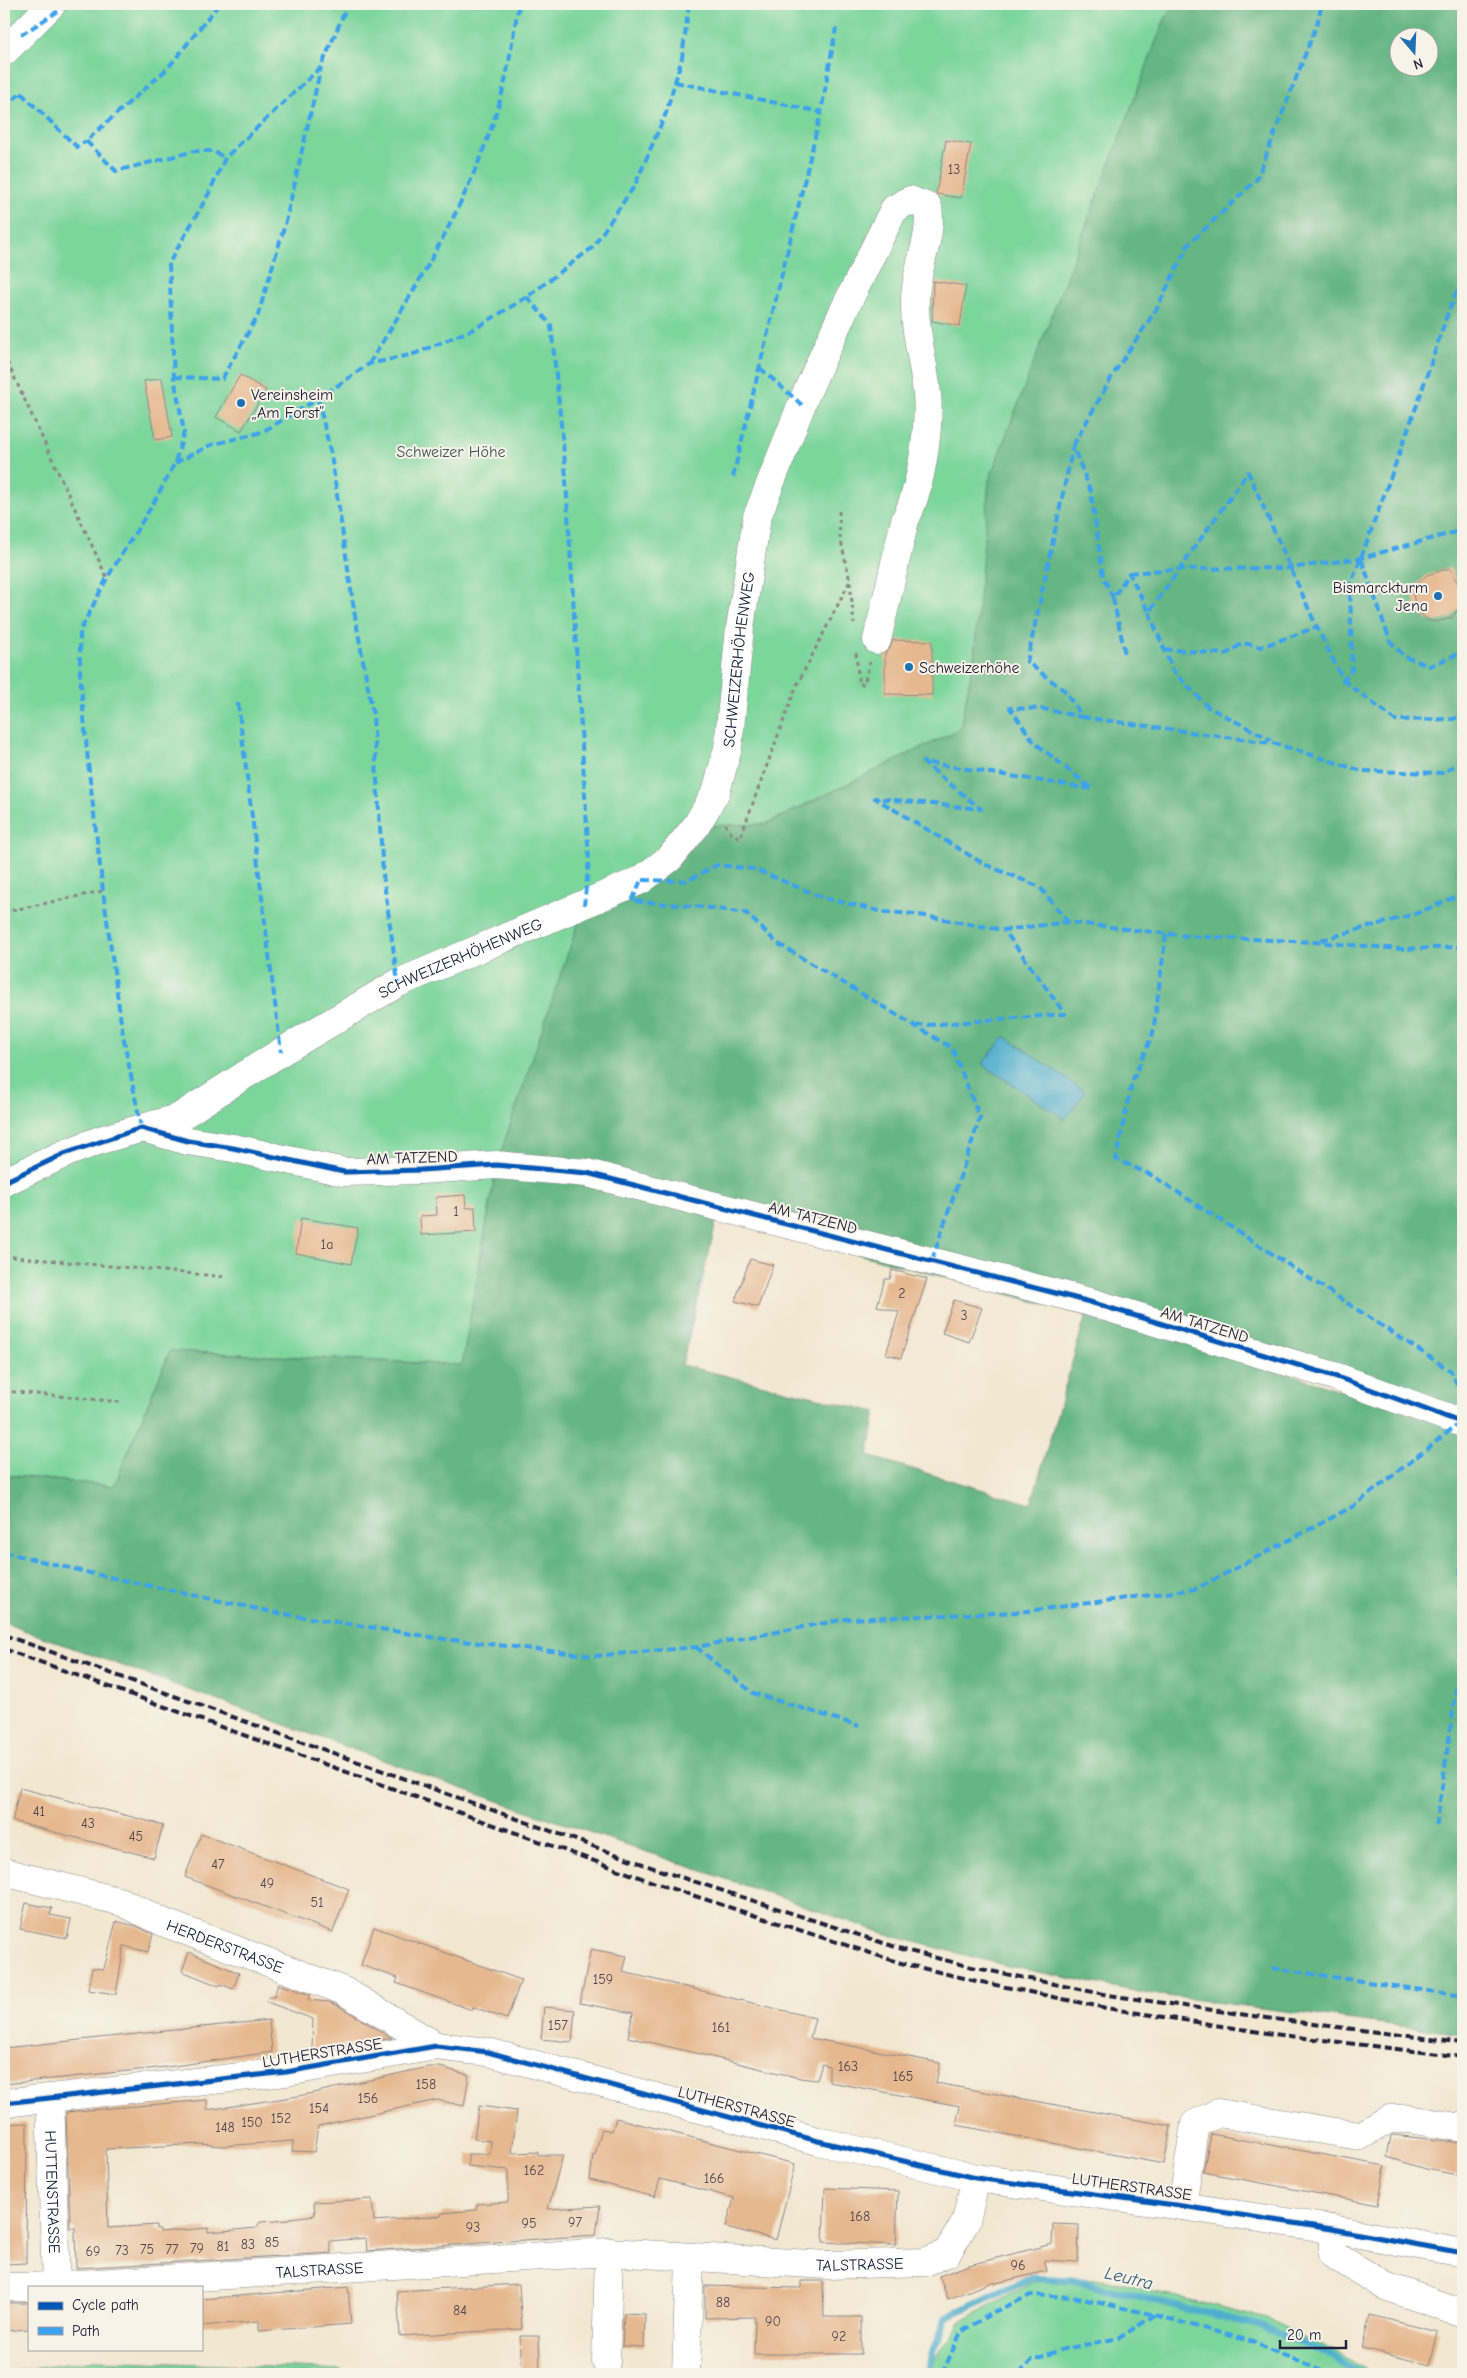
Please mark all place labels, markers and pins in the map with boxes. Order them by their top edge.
place label: Vereinsheim „Am Forst” [251,386,333,422]
marker: Vereinsheim „Am Forst” [235,397,247,409]
place label: Bismarckturm Jena [1333,579,1428,615]
marker: Bismarckturm Jena [1432,590,1444,602]
place label: Schweizerhöhe [919,659,1020,677]
marker: Schweizerhöhe [903,661,915,673]

